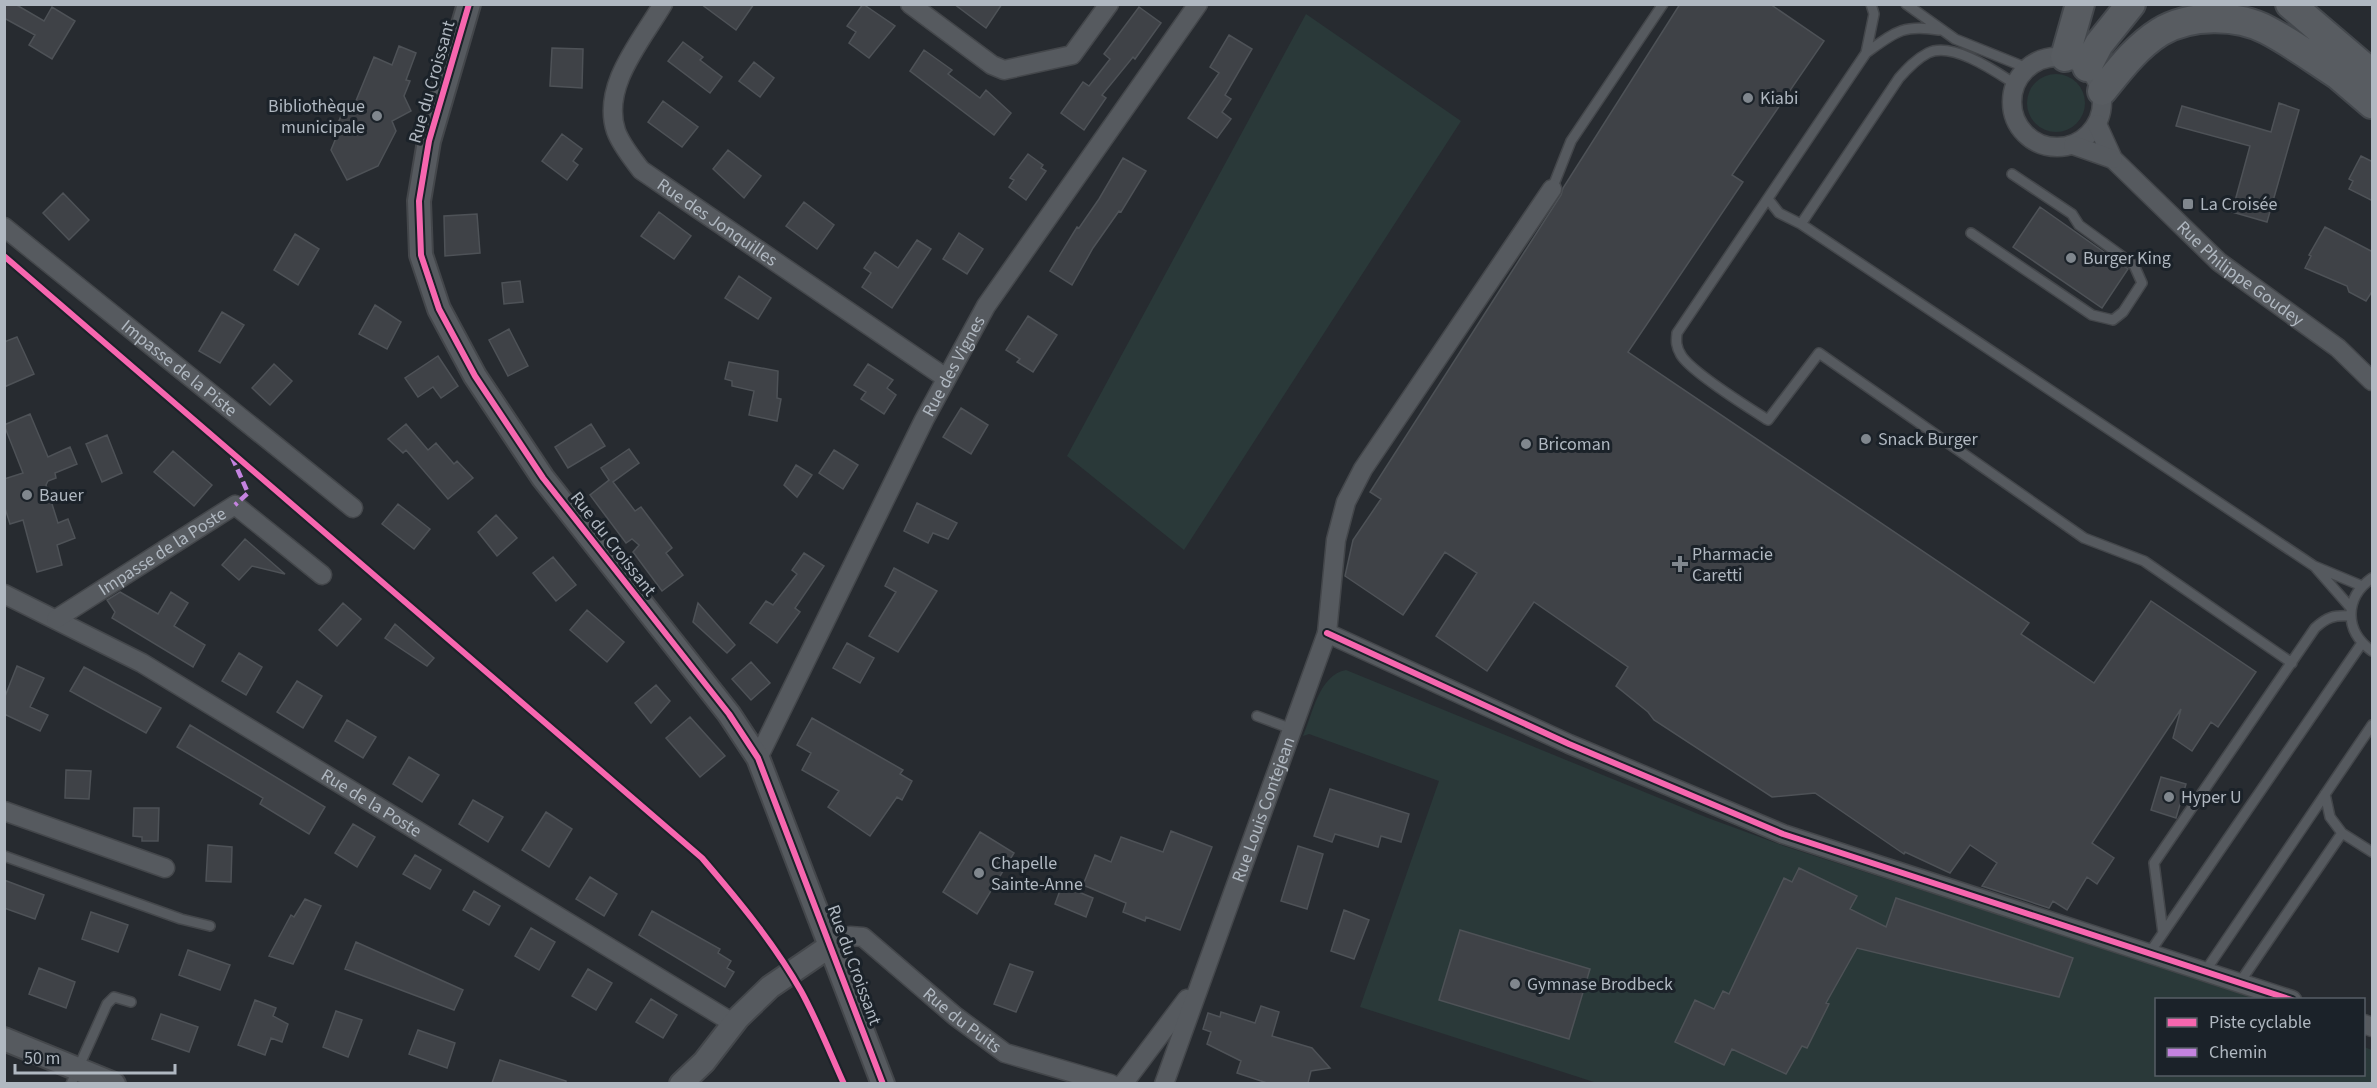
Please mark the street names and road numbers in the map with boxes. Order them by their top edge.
street label: Rue du Croissant [403,18,461,146]
street label: Rue des Jonquilles [652,172,783,272]
street label: Rue Philippe Goudey [2171,215,2310,332]
street label: Rue des Vignes [916,311,991,421]
street label: Impasse de la Piste [116,314,243,423]
street label: Rue du Croissant [564,486,662,602]
street label: Impasse de la Poste [93,501,231,601]
street label: Rue Louis Contejean [1225,733,1301,886]
street label: Rue de la Poste [316,762,427,843]
street label: Rue du Croissant [821,901,887,1029]
street label: Rue du Puits [918,981,1007,1059]

